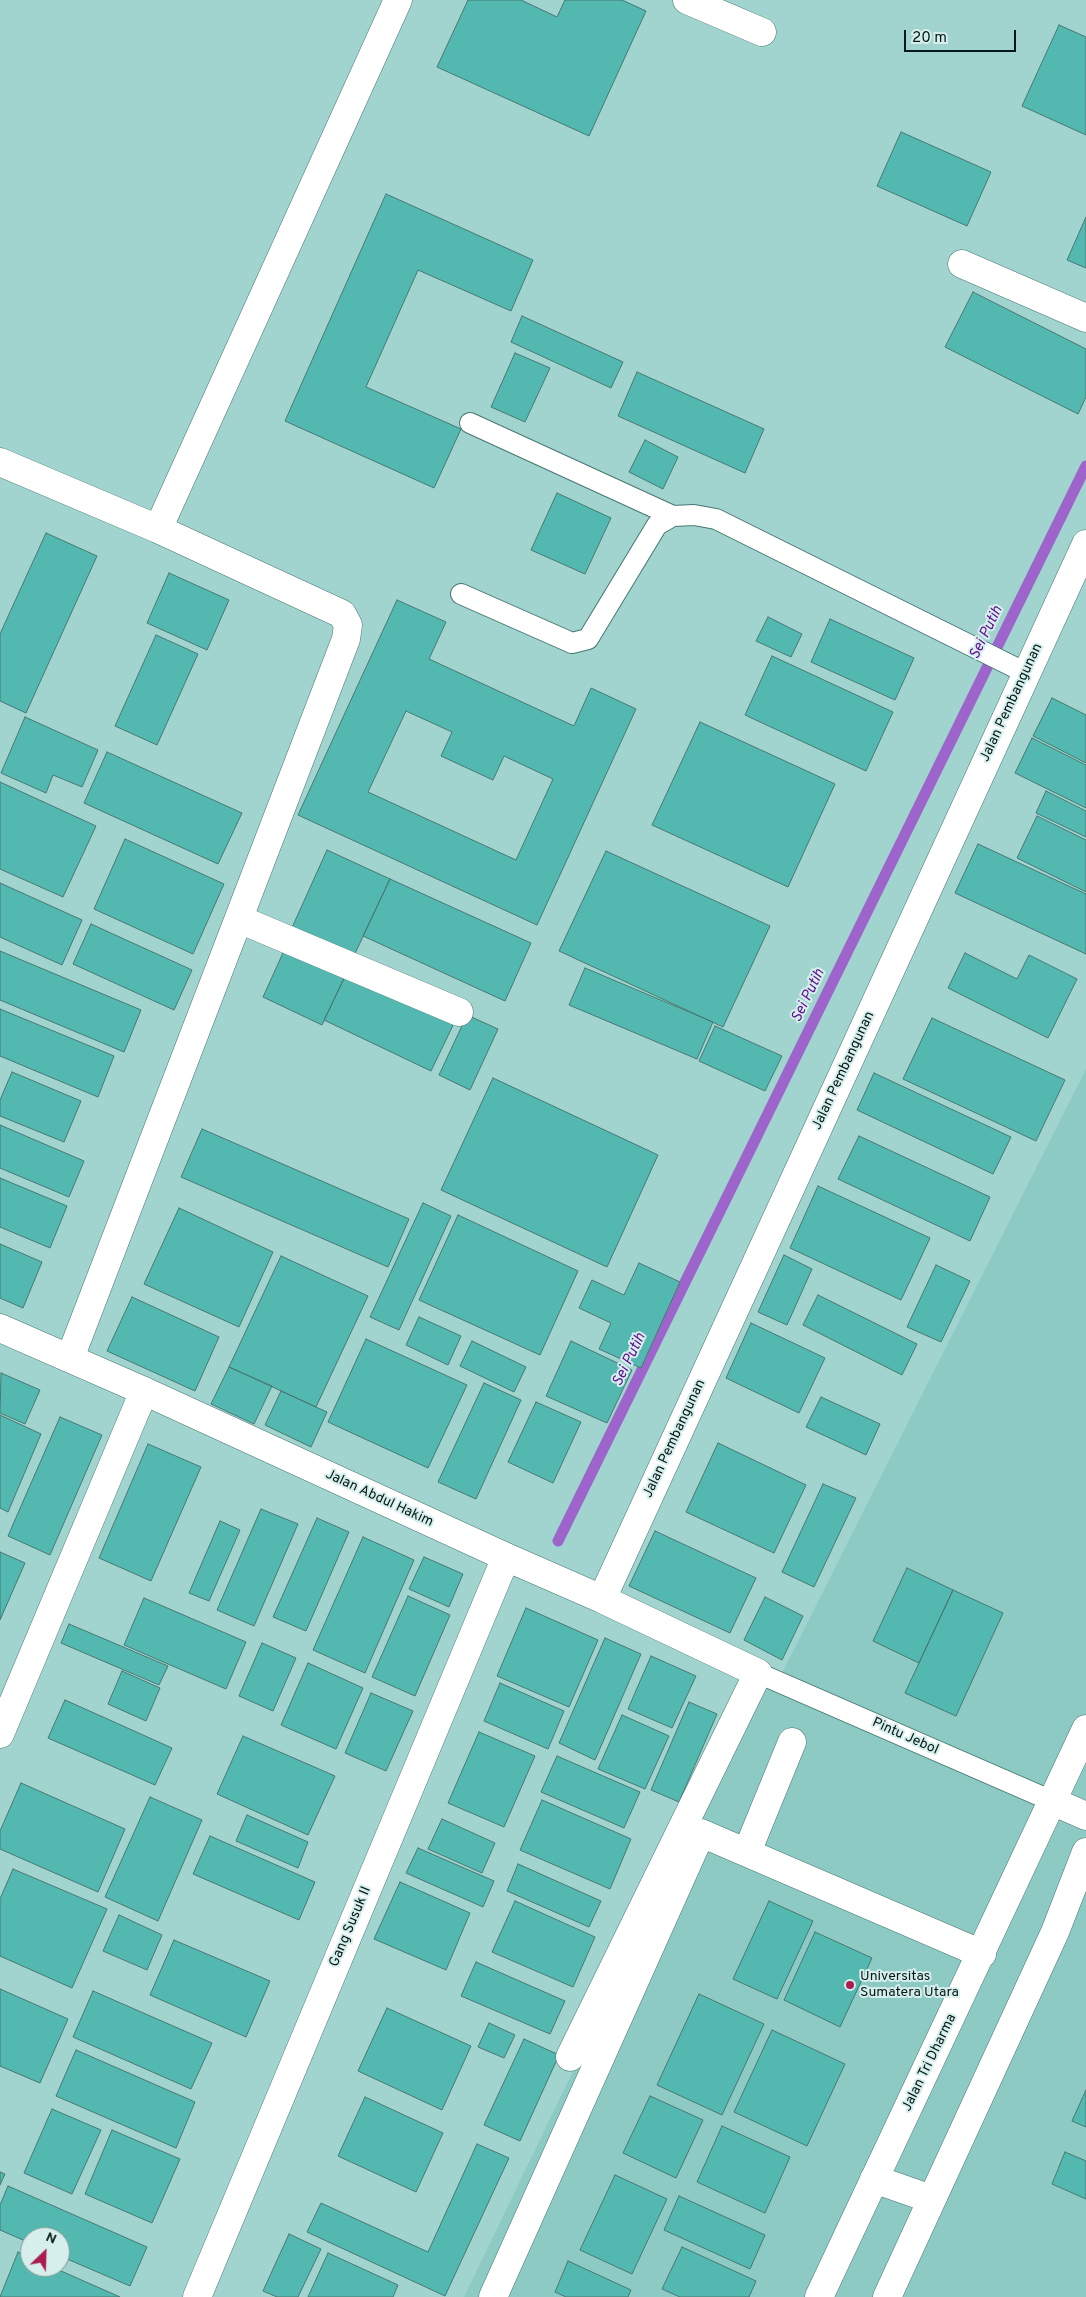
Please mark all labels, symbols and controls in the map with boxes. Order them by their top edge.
scale bar [906,20,1018,52]
text: 20 m [912,29,947,48]
water label: Sei Putih [966,603,1008,663]
street label: Jalan Pembangunan [977,641,1047,765]
water label: Sei Putih [788,966,830,1026]
street label: Jalan Pembangunan [809,1009,879,1133]
water label: Sei Putih [609,1330,651,1390]
street label: Jalan Pembangunan [640,1377,710,1501]
street label: Jalan Abdul Hakim [322,1467,436,1531]
street label: Pintu Jebol [869,1715,941,1759]
street label: Gang Susuk II [327,1884,375,1970]
place label: Universitas Sumatera Utara [860,1969,959,2001]
marker: Universitas Sumatera Utara [844,1979,856,1991]
street label: Jalan Tri Dharma [899,2012,961,2114]
north arrow [20,2227,70,2277]
text: N [43,2229,59,2249]

